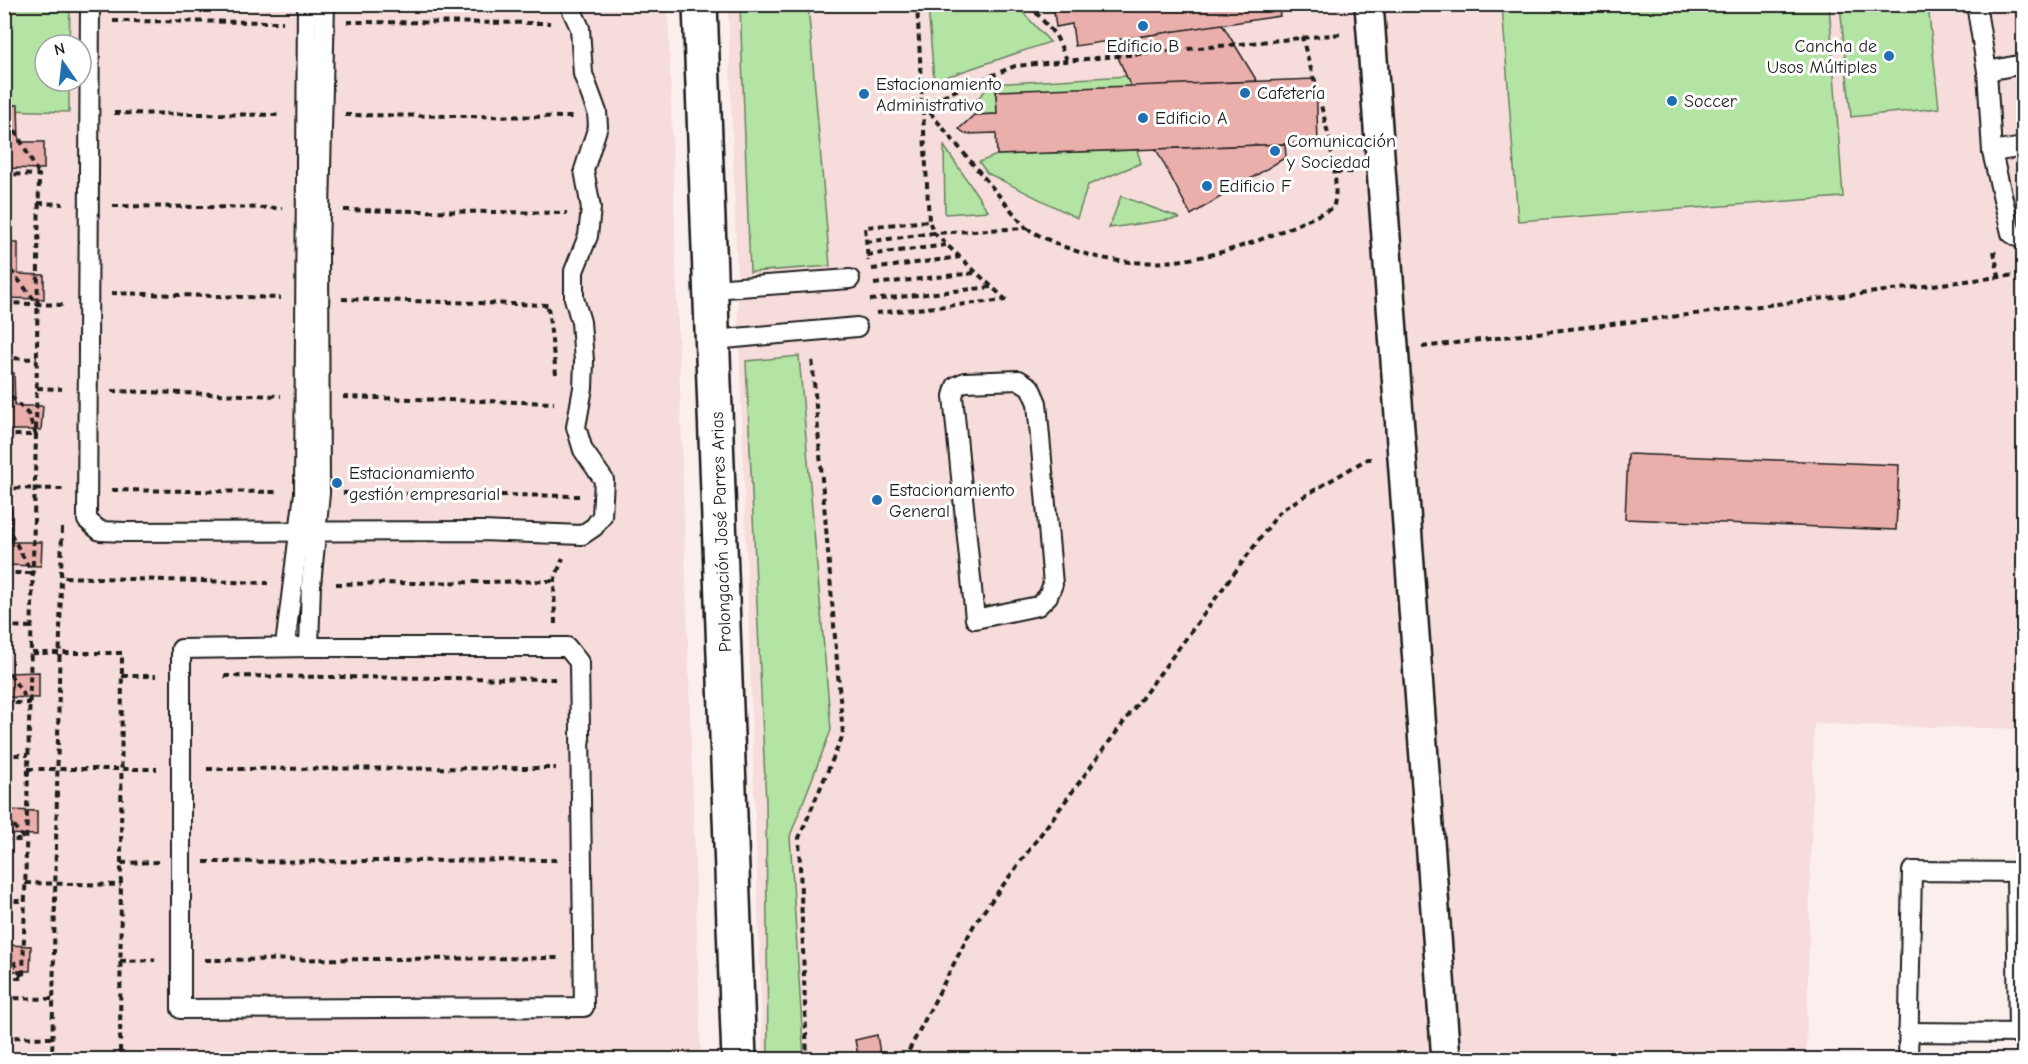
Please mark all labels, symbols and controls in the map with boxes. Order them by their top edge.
marker: Edificio B [1136,19,1150,33]
north arrow [33,33,93,93]
place label: Edificio B [1106,36,1180,57]
place label: Cancha de Usos Múltiples [1767,36,1877,78]
text: N [52,39,67,59]
marker: Cancha de Usos Múltiples [1882,49,1896,63]
place label: Estacionamiento Administrativo [876,74,1002,116]
place label: Cafetería [1257,83,1325,104]
marker: Cafetería [1238,86,1252,100]
marker: Estacionamiento Administrativo [857,87,871,101]
place label: Soccer [1684,91,1738,112]
marker: Soccer [1665,94,1679,108]
place label: Edificio A [1155,108,1227,129]
marker: Edificio A [1136,111,1150,125]
place label: Comunicación y Sociedad [1286,131,1396,173]
marker: Comunicación y Sociedad [1268,144,1282,158]
place label: Edificio F [1219,176,1292,197]
marker: Edificio F [1200,179,1214,193]
street label: Prolongación José Parres Arias [707,411,736,653]
place label: Estacionamiento gestión empresarial [349,463,500,505]
marker: Estacionamiento gestión empresarial [330,476,344,490]
place label: Estacionamiento General [889,480,1015,522]
marker: Estacionamiento General [870,493,884,507]

